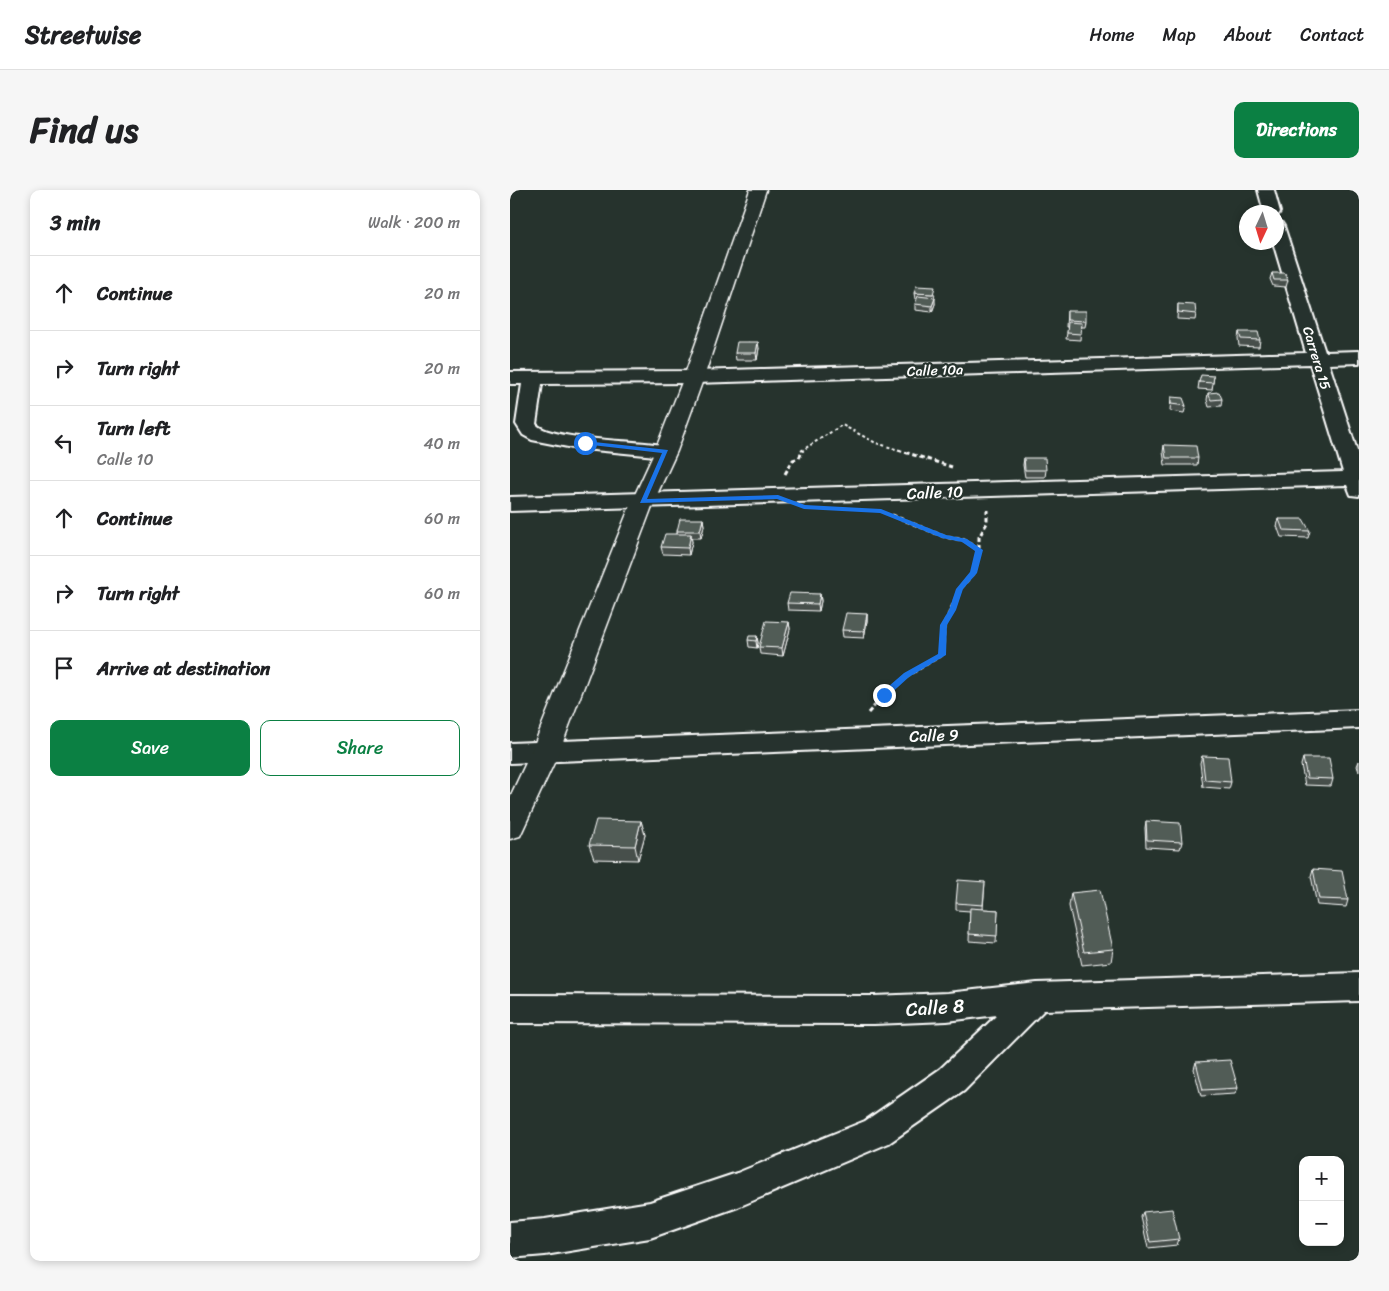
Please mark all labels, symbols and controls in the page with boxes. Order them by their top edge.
text: Streetwise [25,14,141,56]
text: Home [1090,19,1135,51]
text: Map [1163,19,1196,51]
text: About [1224,19,1272,51]
text: Contact [1300,19,1364,51]
text: Find us [30,99,138,161]
button: Directions [1234,102,1359,158]
text: 3 min [50,204,100,242]
north arrow [1239,205,1284,250]
text: Walk · 200 m [368,208,460,237]
text: Continue [97,277,173,310]
icon: ahead [50,279,78,307]
text: 20 m [424,279,460,308]
street label: Carrera 15 [1295,323,1338,393]
text: Turn right [97,352,179,385]
icon: right [50,354,78,382]
text: 20 m [424,354,460,383]
street label: Calle 10a [906,357,964,384]
text: Turn left [97,412,170,445]
icon: left [50,429,78,457]
text: 40 m [423,429,460,458]
route start [574,432,597,455]
text: Calle 10 [97,445,154,474]
street label: Calle 10 [906,477,964,508]
text: Continue [97,502,173,535]
icon: ahead [50,504,78,532]
text: 60 m [424,504,460,533]
text: Turn right [97,577,179,610]
icon: right [50,579,78,607]
text: 60 m [424,579,460,608]
text: Arrive at destination [97,652,270,685]
icon: arrive [50,654,78,682]
route end [873,684,896,707]
button: Save [50,720,250,776]
button: Share [260,720,460,776]
street label: Calle 9 [909,720,959,751]
street label: Calle 8 [905,989,966,1026]
map controls [1299,1156,1344,1246]
button: + [1299,1156,1344,1201]
button: − [1299,1201,1344,1246]

